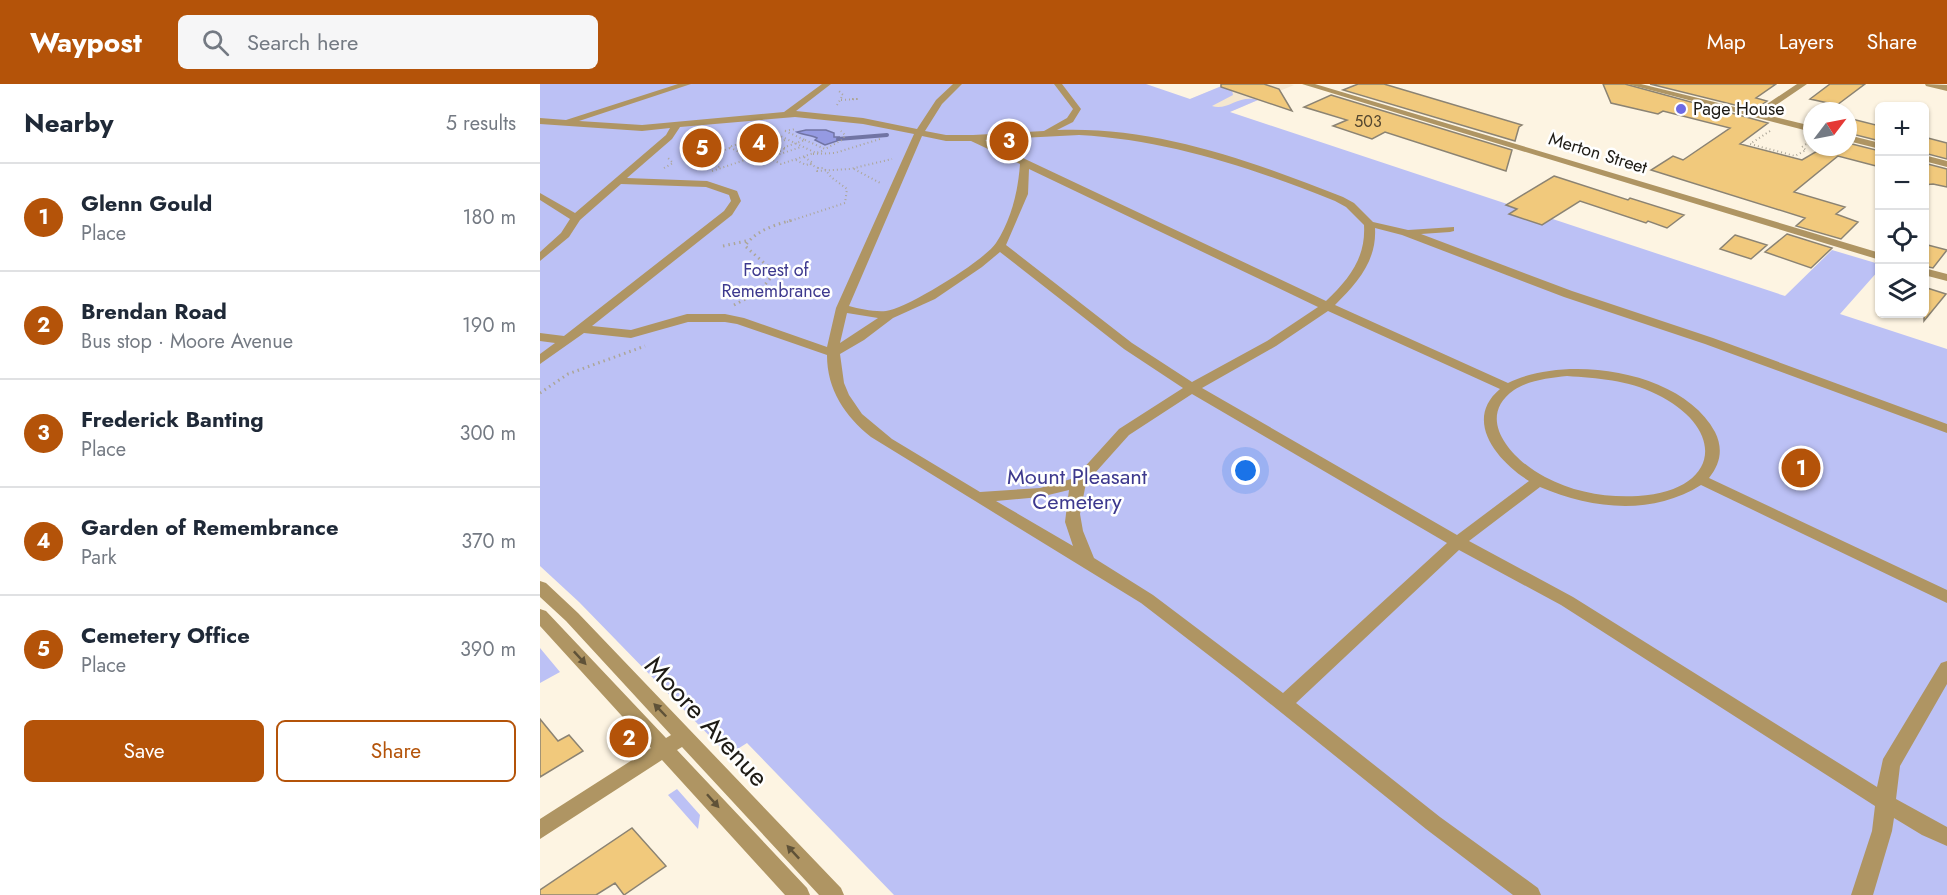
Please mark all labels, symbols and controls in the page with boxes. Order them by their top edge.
search box [178,15,598,69]
text: Waypost [30,22,142,63]
icon: search [199,26,232,59]
text: Search here [247,26,358,58]
text: Map [1707,27,1746,57]
text: Layers [1779,27,1834,57]
text: Share [1867,27,1917,57]
place label: Page House [1693,96,1785,122]
marker: Page House [1674,102,1688,116]
north arrow [1803,102,1857,156]
map controls [1875,102,1929,318]
button: + [1875,102,1929,156]
text: Nearby [24,104,113,142]
text: 5 results [446,109,516,138]
house number: 503 [1354,110,1382,133]
pin: 3 [990,118,1028,164]
pin: 4 [740,120,778,166]
pin: 5 [682,126,722,170]
street label: Merton Street [1545,126,1651,181]
button: − [1875,156,1929,210]
text: Glenn Gould [81,187,212,219]
text: 1 [38,203,49,232]
text: 180 m [462,203,516,232]
button: locate [1875,210,1929,264]
text: Place [81,219,126,248]
park label: Forest of Remembrance [721,257,831,304]
button: layers [1875,264,1929,318]
text: Brendan Road [81,295,227,327]
text: 2 [37,311,50,340]
text: 190 m [462,311,516,340]
text: Bus stop · Moore Avenue [81,327,293,356]
text: Frederick Banting [81,403,264,435]
text: 3 [37,419,50,448]
text: 300 m [459,419,516,448]
text: Place [81,435,126,464]
pin: 1 [1782,446,1820,490]
your location [1231,456,1260,485]
park label: Mount Pleasant Cemetery [1007,460,1148,517]
text: Garden of Remembrance [81,511,339,543]
text: 4 [37,527,50,556]
text: 370 m [461,527,516,556]
text: Park [81,543,117,572]
text: Cemetery Office [81,619,250,651]
text: 5 [37,635,50,664]
text: 390 m [460,635,516,664]
street label: Moore Avenue [636,647,778,795]
one-way arrow [573,650,587,665]
text: Place [81,651,126,680]
one-way arrow [653,703,667,718]
pin: 2 [610,716,649,760]
button: Save [24,720,264,782]
button: Share [276,720,516,782]
one-way arrow [706,793,720,808]
one-way arrow [787,846,801,860]

